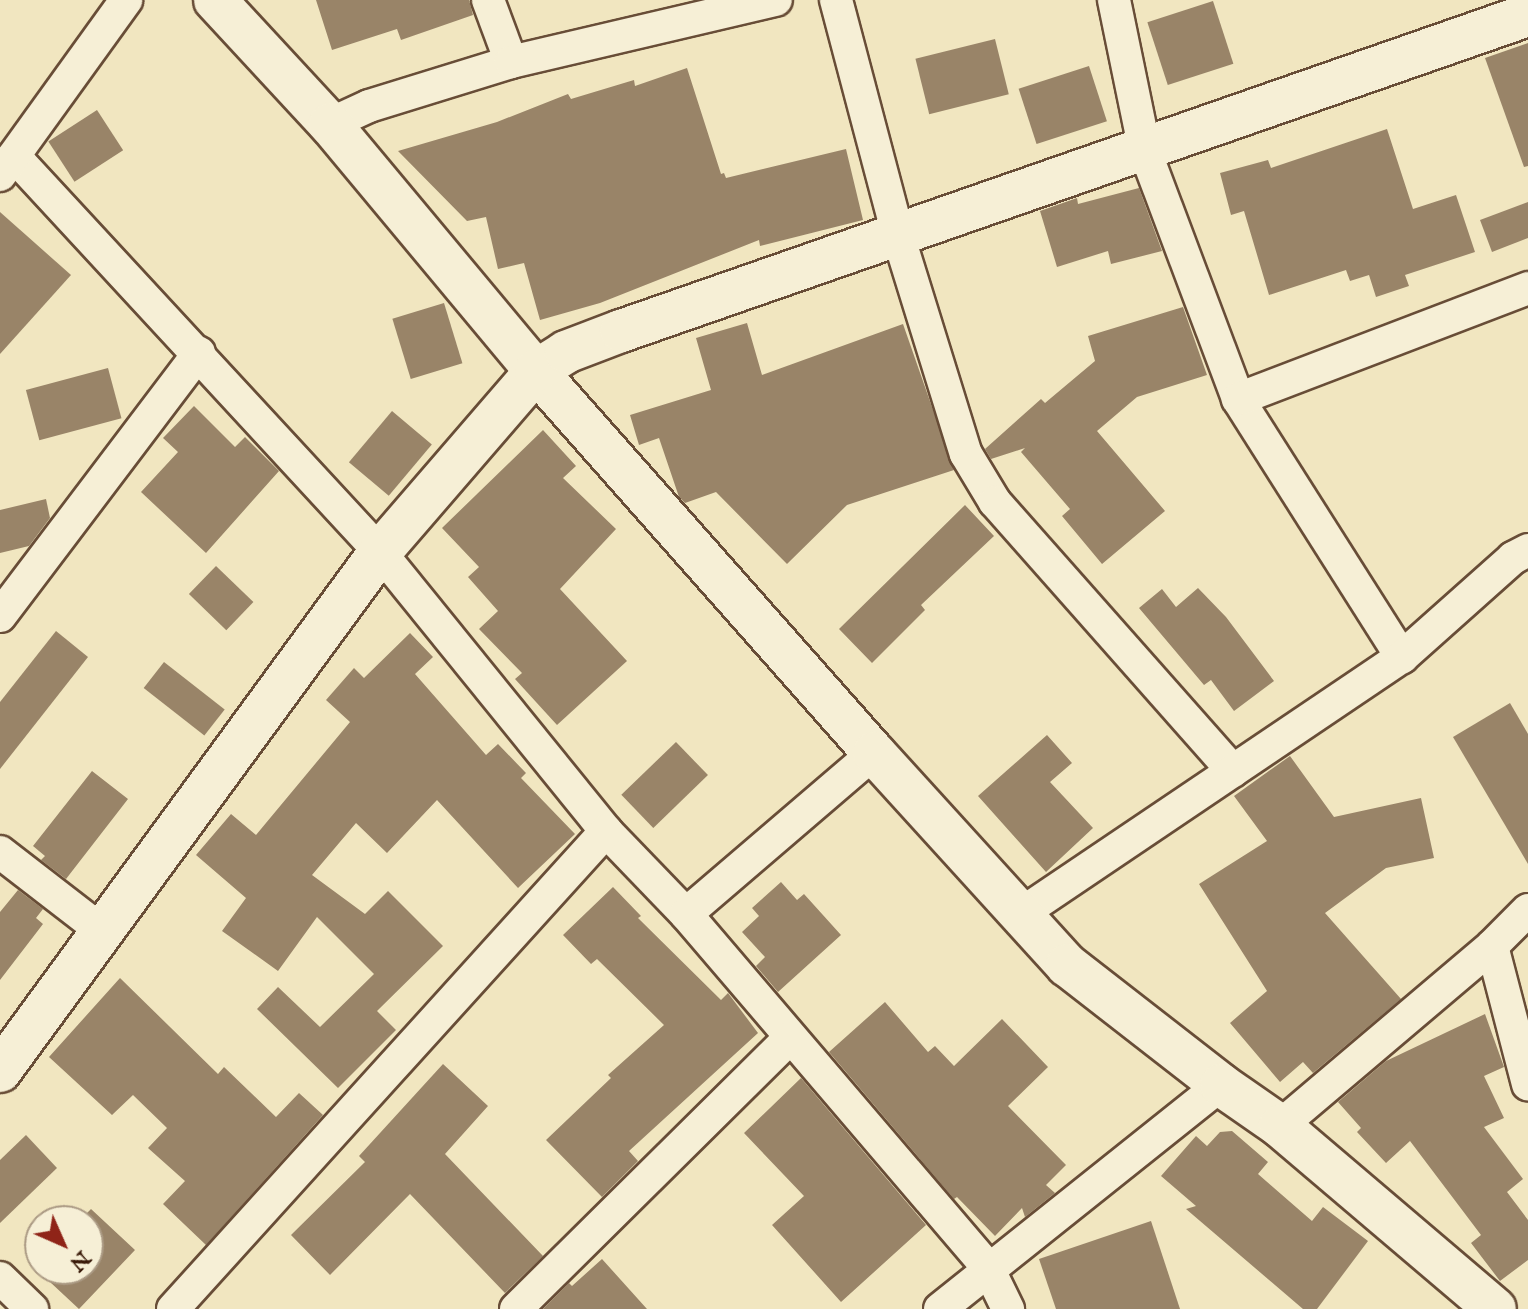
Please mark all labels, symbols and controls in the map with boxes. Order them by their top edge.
north arrow [24,1205,104,1285]
text: N [63,1244,96,1277]

